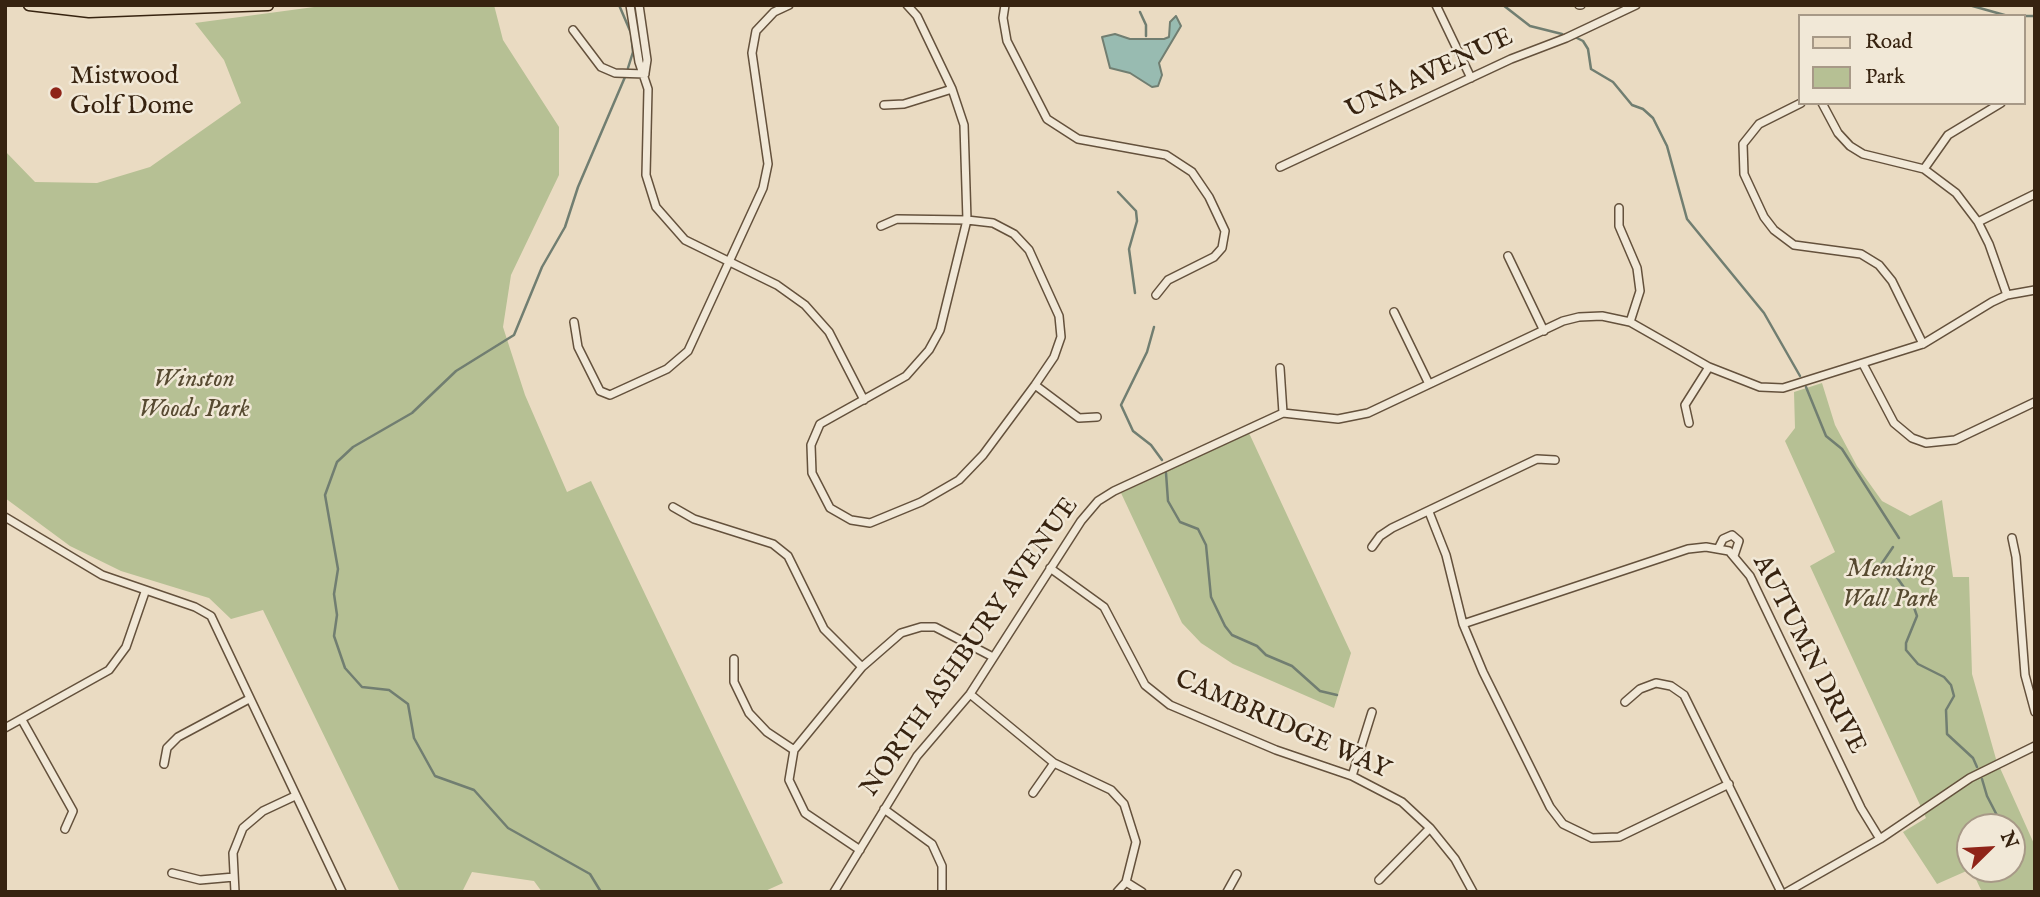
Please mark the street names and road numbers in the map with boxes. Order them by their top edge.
street label: UNA AVENUE [1341,23,1519,127]
street label: NORTH ASHBURY AVENUE [855,492,1087,804]
street label: AUTUMN DRIVE [1744,550,1872,760]
street label: CAMBRIDGE WAY [1170,665,1394,787]

